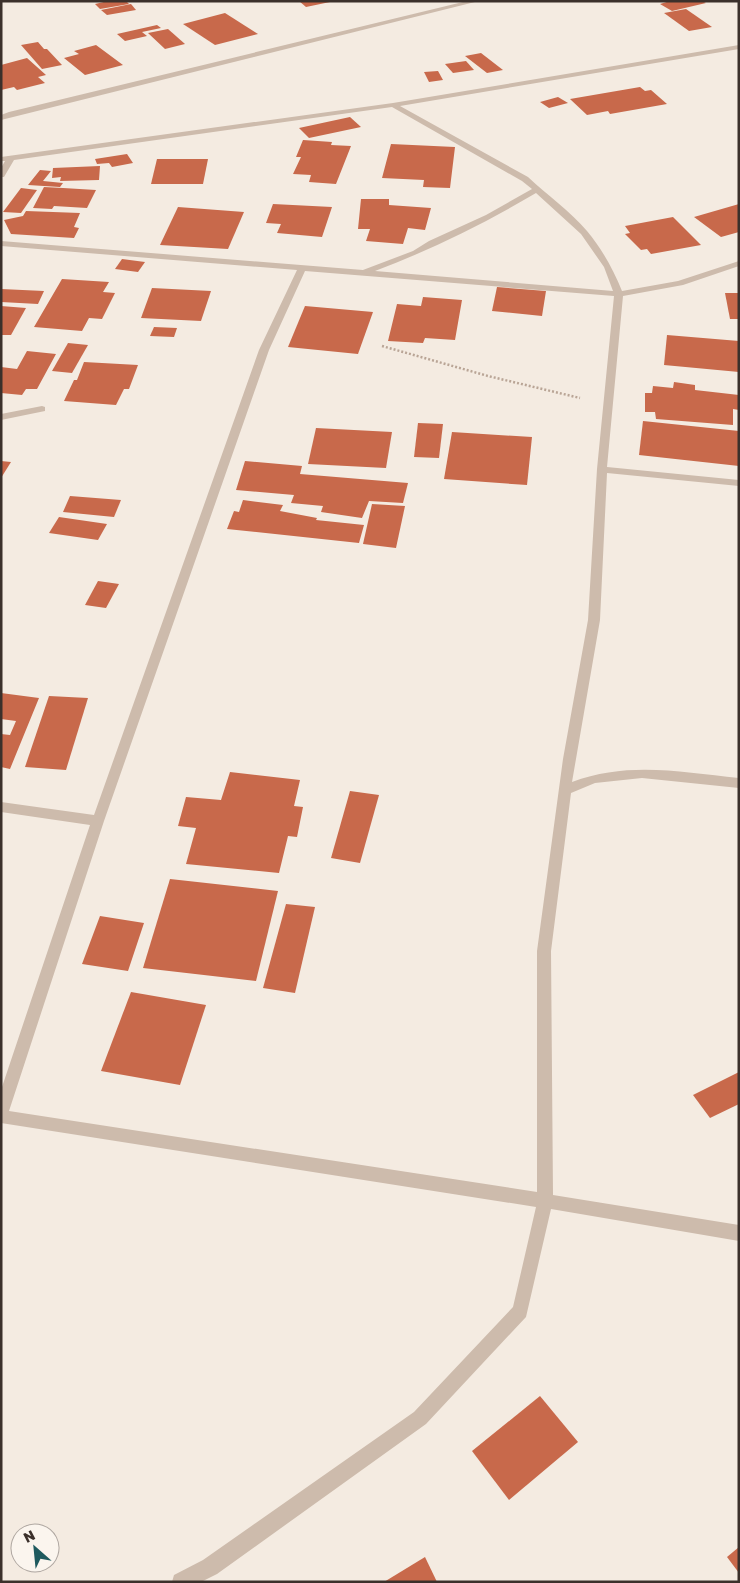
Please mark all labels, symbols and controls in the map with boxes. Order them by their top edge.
north arrow [10,1523,60,1573]
text: N [20,1526,37,1546]

